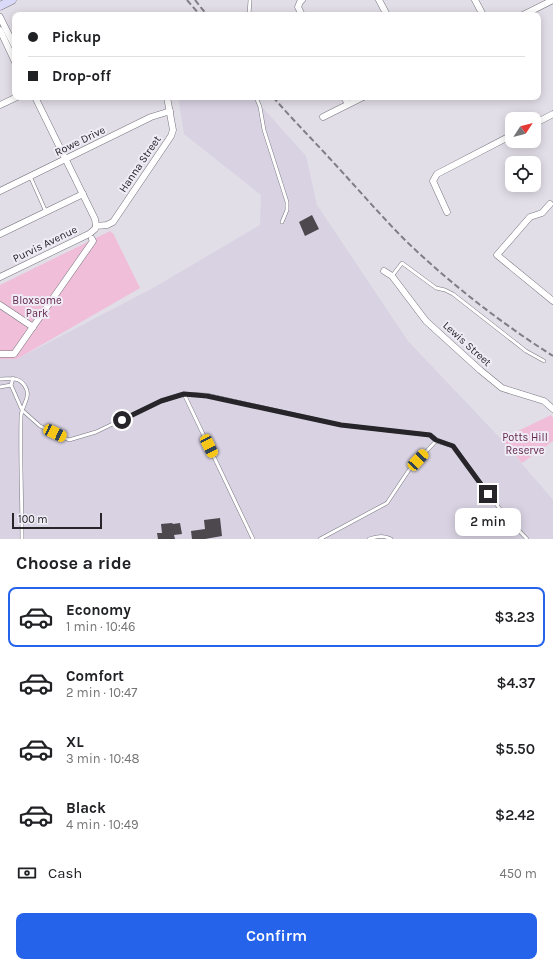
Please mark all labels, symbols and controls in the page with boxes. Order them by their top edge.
text: Pickup [52,28,101,46]
text: Drop-off [52,67,111,85]
north arrow [505,112,541,148]
map controls [505,112,541,192]
street label: Rowe Drive [53,123,108,159]
street label: Hanna Street [116,133,164,195]
button: locate [505,156,541,192]
street label: Purvis Avenue [11,223,80,265]
park label: Bloxsome Park [12,294,62,320]
street label: Lewis Street [440,319,494,369]
route start [113,411,131,429]
car [42,422,68,444]
park label: Potts Hill Reserve [502,431,548,457]
car [198,433,220,459]
car [405,447,431,473]
route end [479,485,497,503]
callout: 2 min [455,508,521,536]
scale bar [12,511,102,530]
text: 100 m [18,513,48,526]
text: 2 min [470,514,506,529]
text: Choose a ride [16,552,131,574]
icon: car [18,599,54,635]
text: Economy [66,601,131,619]
text: $3.23 [494,608,535,626]
text: 1 min · 10:46 [66,619,135,634]
icon: car [18,665,54,701]
text: Comfort [66,667,124,685]
text: $4.37 [497,674,535,692]
text: 2 min · 10:47 [66,685,137,700]
icon: car [18,731,54,767]
text: XL [66,733,84,751]
text: $5.50 [495,740,535,758]
text: 3 min · 10:48 [66,751,139,766]
icon: car [18,797,54,833]
text: Black [66,799,106,817]
text: $2.42 [495,806,535,824]
text: 4 min · 10:49 [66,817,139,832]
icon: cash [16,862,38,884]
text: Cash [48,864,82,882]
text: 450 m [499,866,537,881]
button: Confirm [16,913,537,959]

